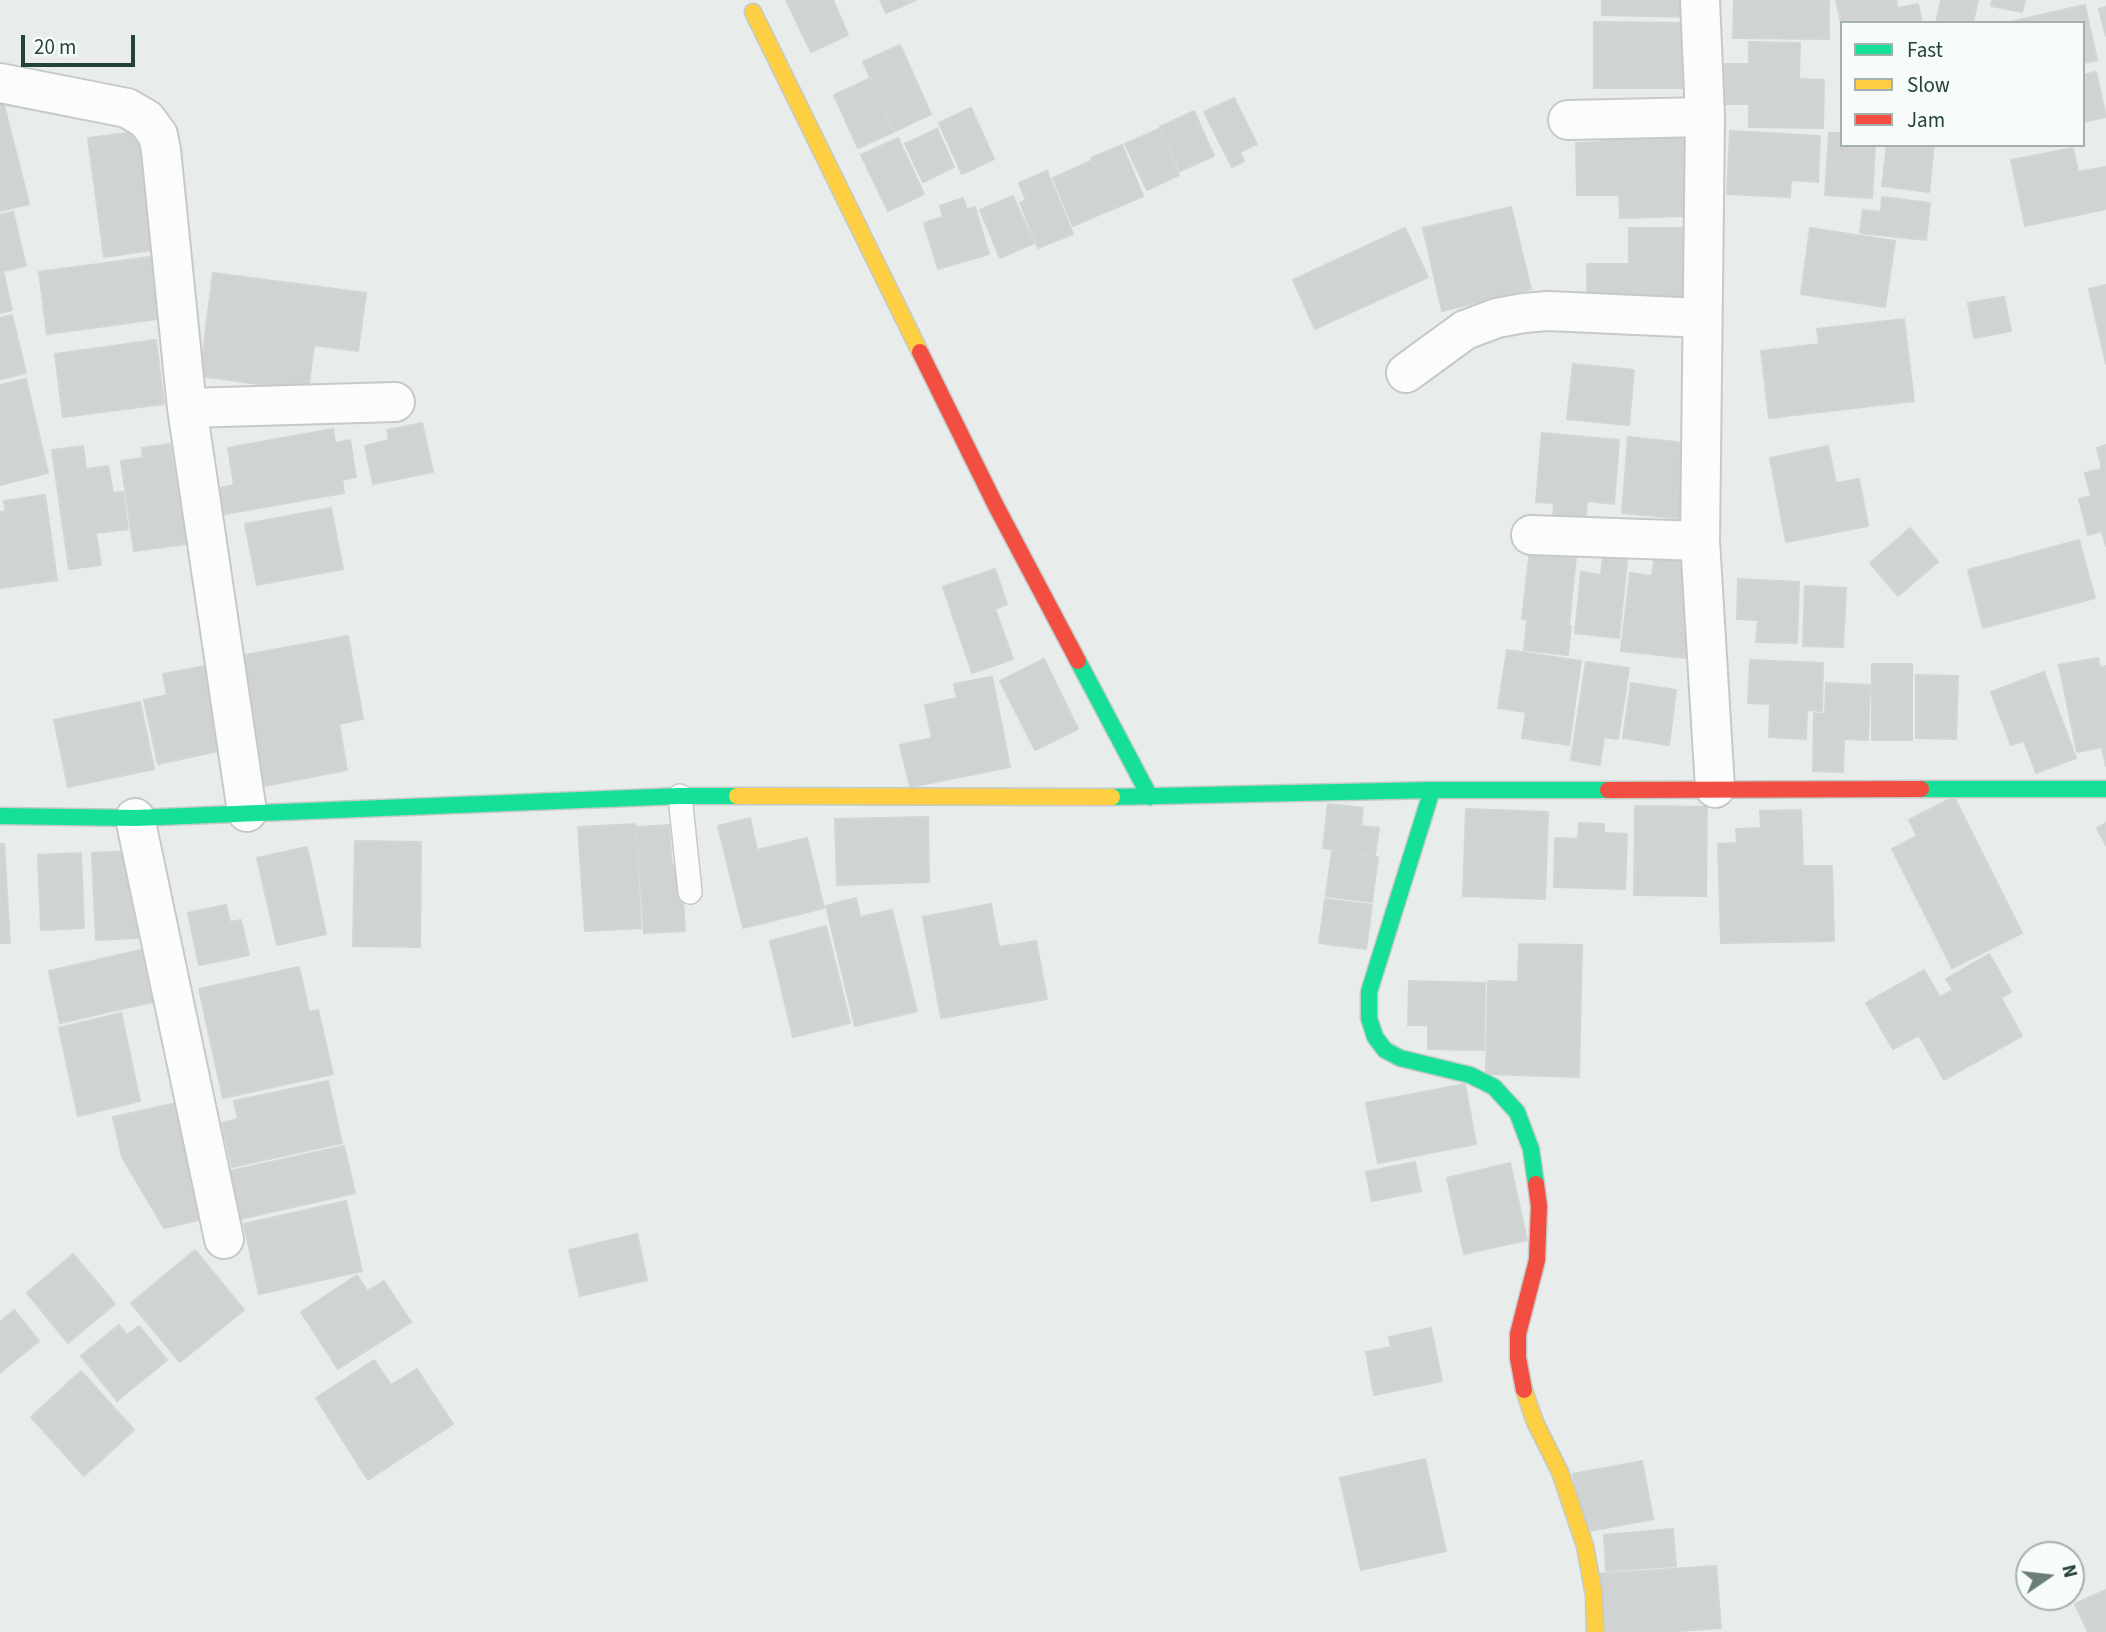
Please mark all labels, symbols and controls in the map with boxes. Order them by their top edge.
scale bar [24,21,138,65]
legend [1840,21,2085,147]
text: 20 m [34,32,76,62]
text: Fast [1907,35,1943,65]
text: Slow [1907,70,1950,100]
text: Jam [1907,105,1945,135]
north arrow [2015,1541,2085,1611]
text: N [2054,1562,2084,1581]

